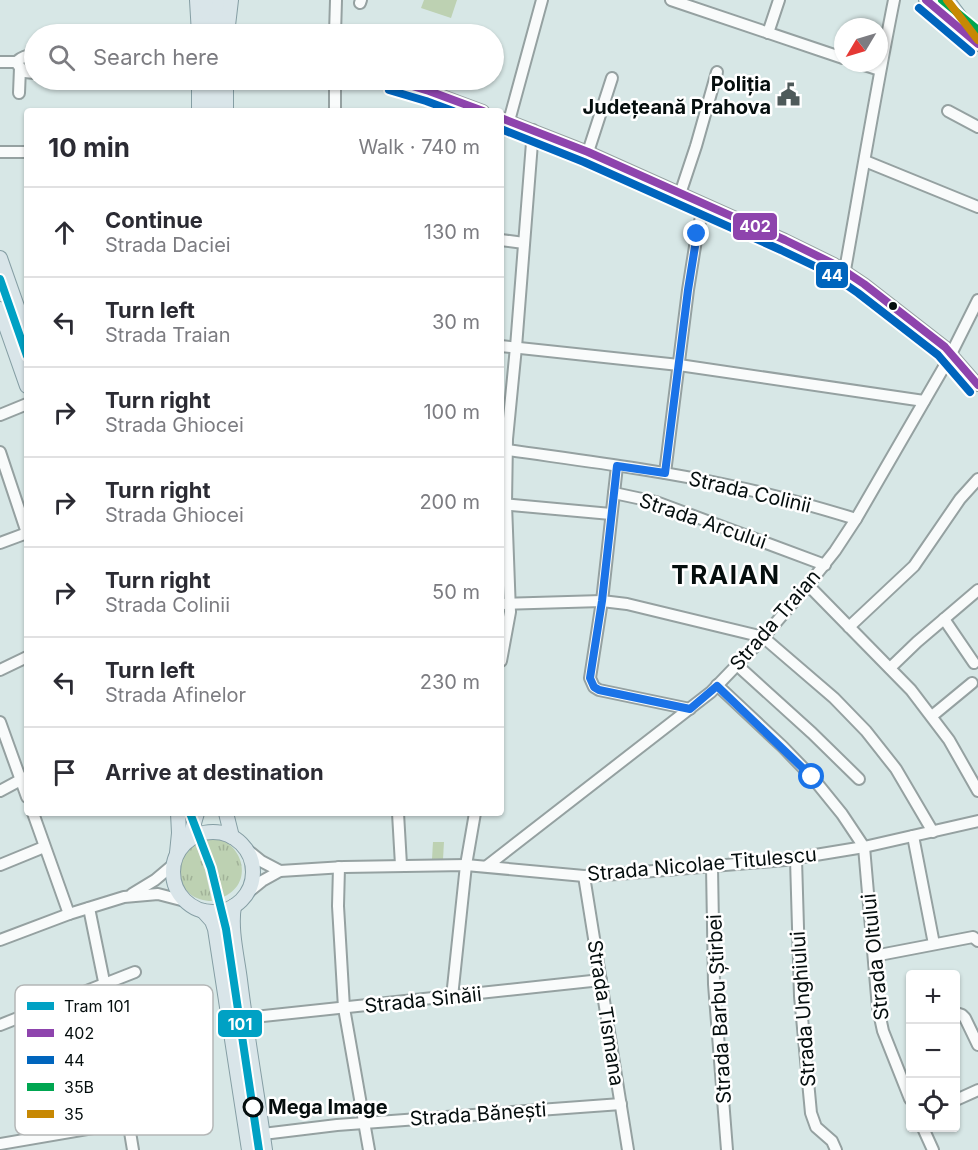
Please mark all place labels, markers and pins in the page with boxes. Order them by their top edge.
place label: Poliția Județeană Prahova [582,72,771,119]
public building icon: Poliția Județeană Prahova [776,82,802,108]
unlabelled marker [887,300,899,312]
place label: Mega Image [268,1095,388,1119]
marker: Mega Image [243,1097,263,1117]

